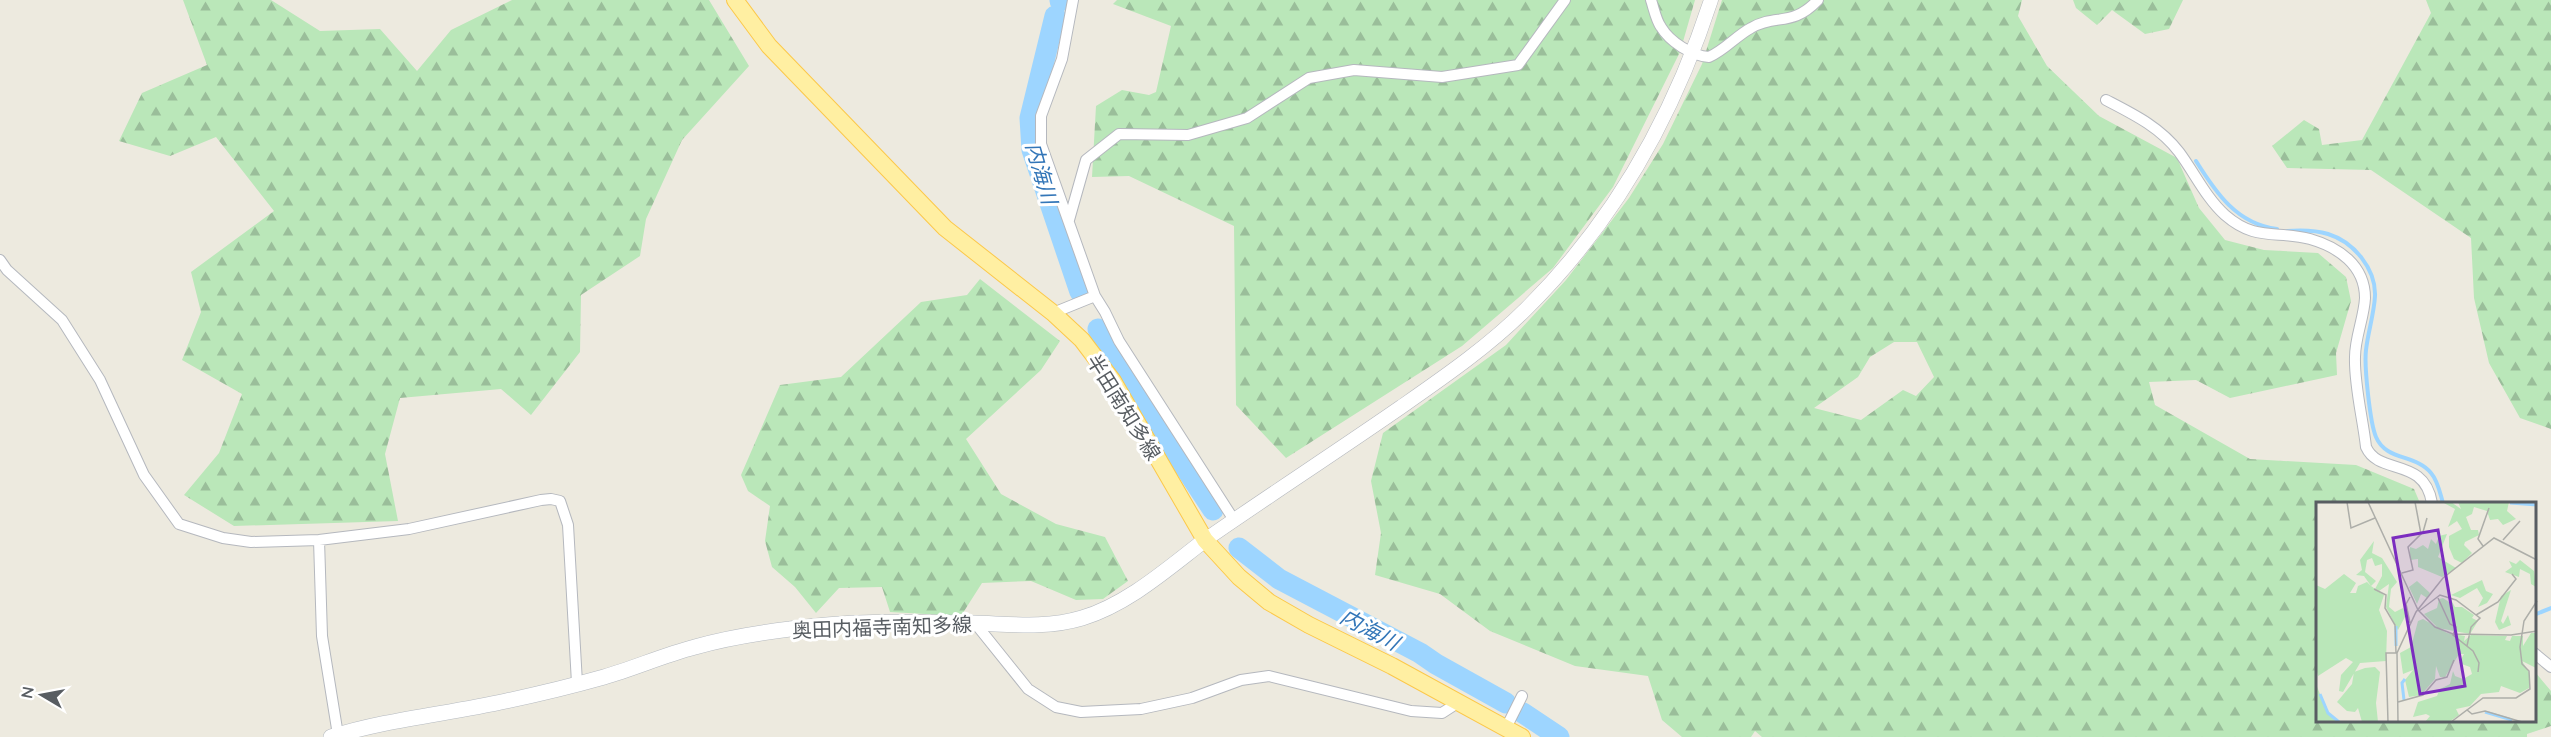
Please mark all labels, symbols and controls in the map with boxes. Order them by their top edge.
water label: 内海川 [1021,139,1064,209]
street label: 半田南知多線 [1082,349,1166,465]
inset map [2316,502,2536,722]
water label: 内海川 [1336,603,1406,656]
street label: 奥田内福寺南知多線 [792,611,972,643]
north arrow [12,665,72,725]
text: N [16,685,38,700]

